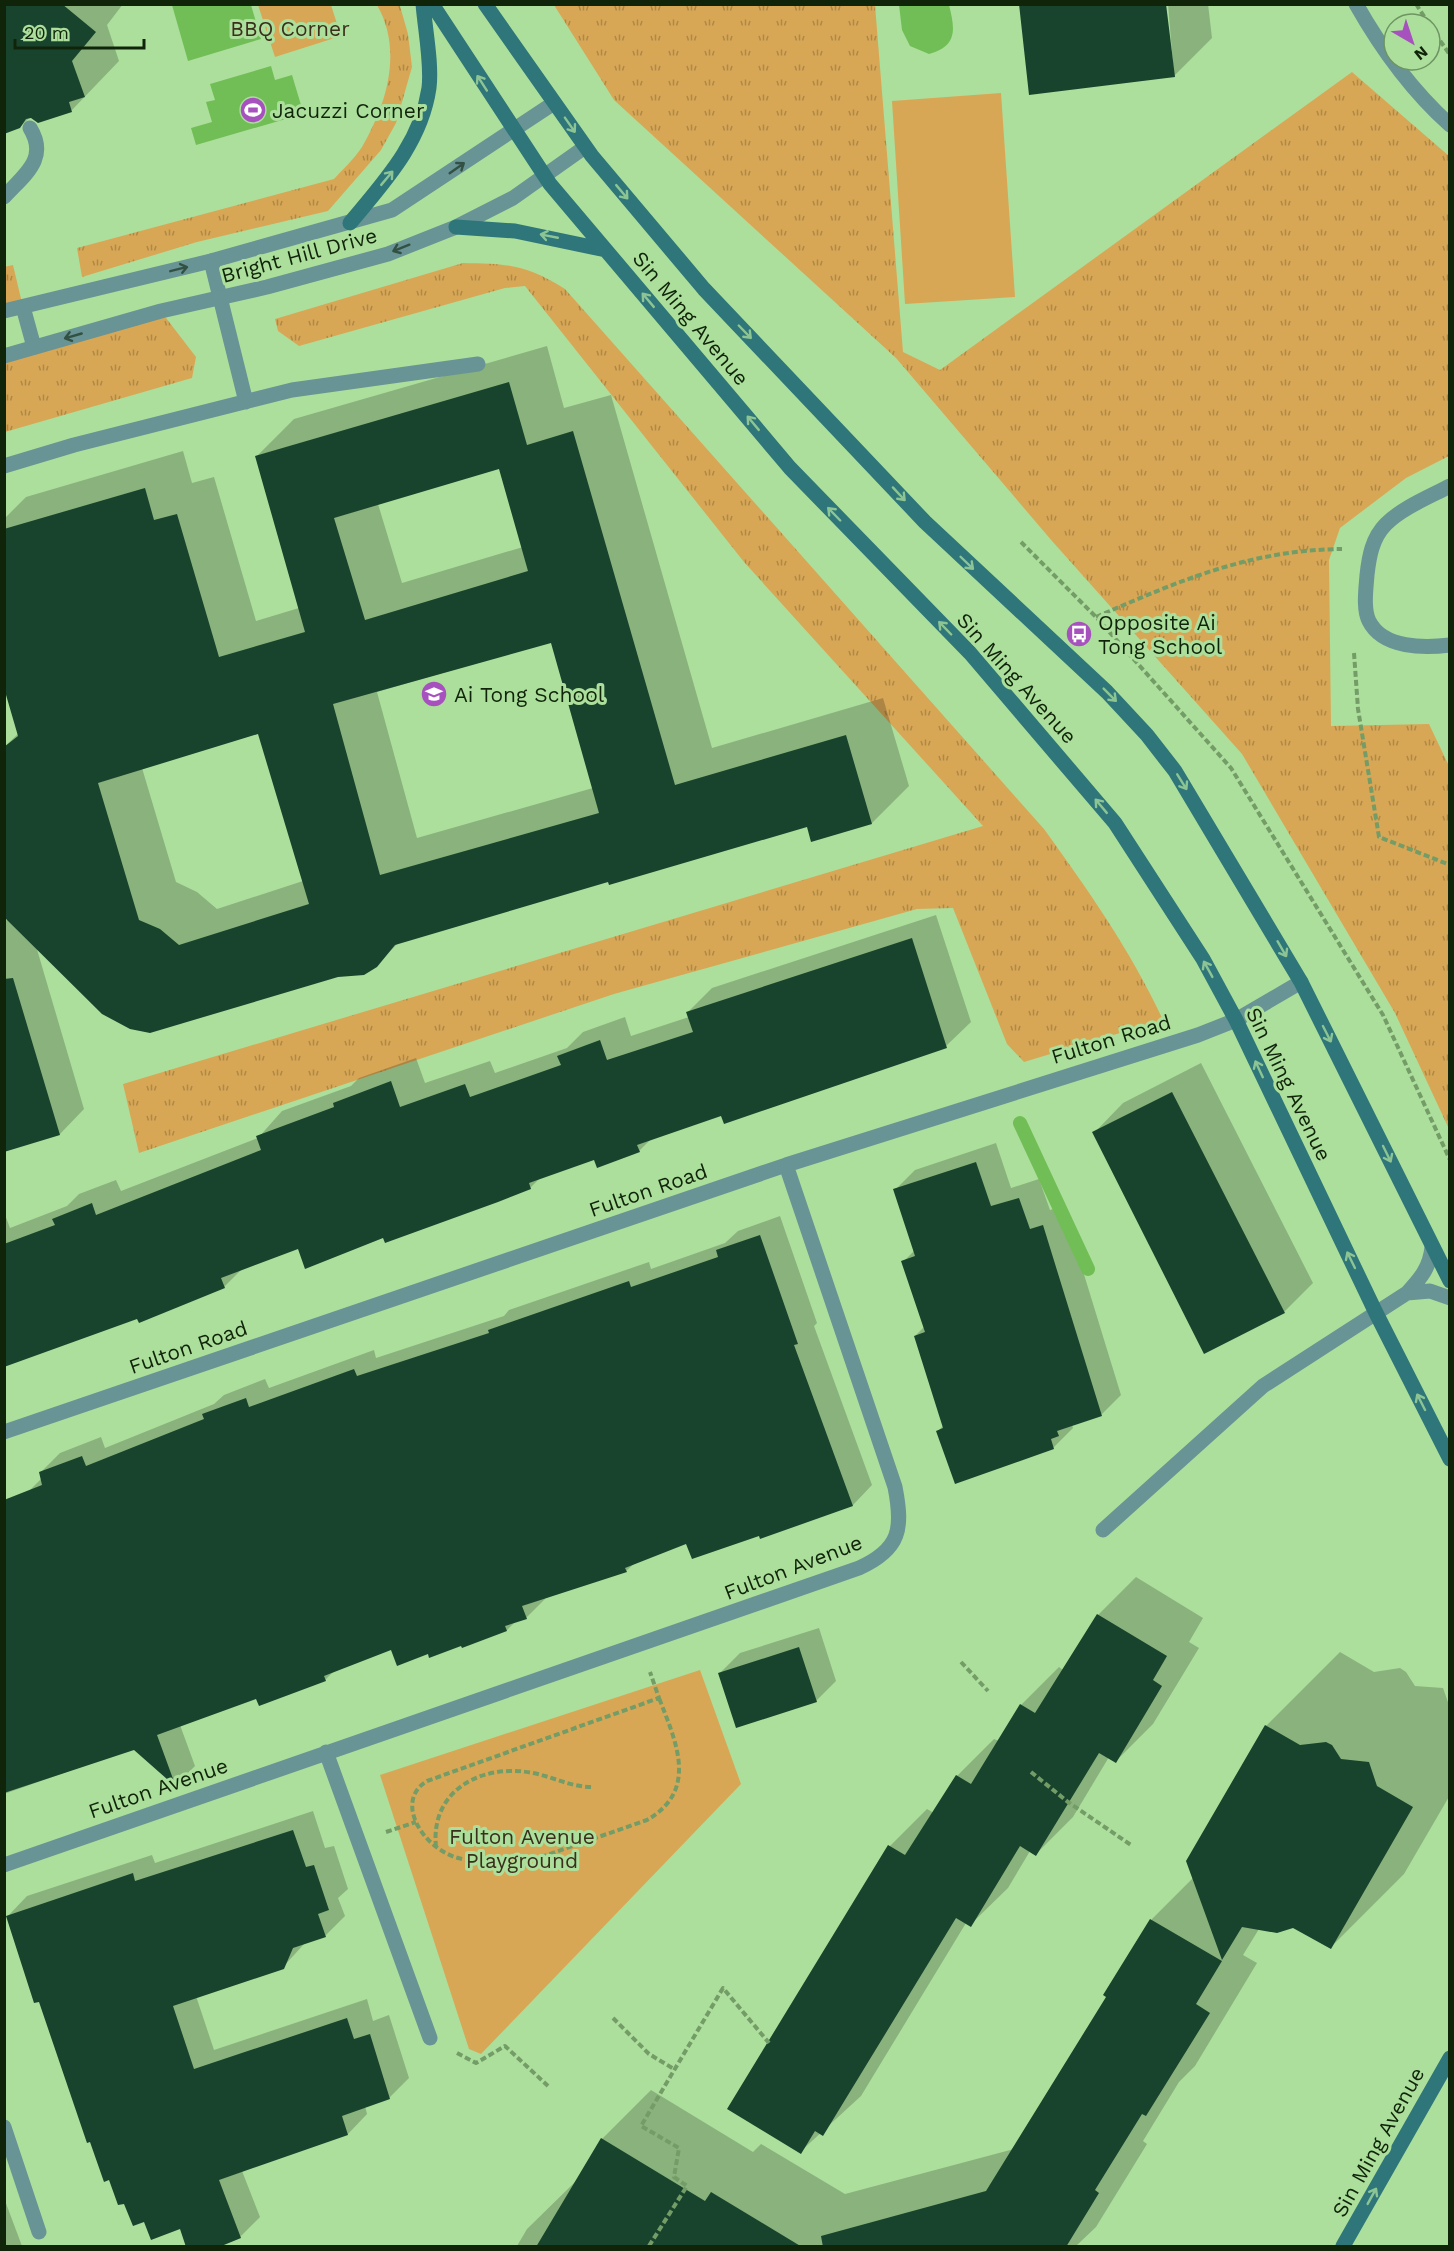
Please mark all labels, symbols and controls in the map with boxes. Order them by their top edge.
scale bar [15,12,144,50]
north arrow [1382,12,1442,72]
park label: BBQ Corner [230,16,350,41]
text: 20 m [24,22,69,43]
text: N [1411,42,1432,64]
one-way arrow [476,75,488,91]
sports icon: Jacuzzi Corner [238,95,268,125]
place label: Jacuzzi Corner [272,98,425,123]
one-way arrow [564,116,576,133]
one-way arrow [448,162,465,174]
one-way arrow [381,170,394,186]
one-way arrow [615,184,629,199]
street label: Bright Hill Drive [218,222,380,288]
one-way arrow [540,230,560,241]
one-way arrow [393,243,411,254]
street label: Sin Ming Avenue [628,246,754,390]
one-way arrow [169,263,188,275]
one-way arrow [642,292,655,308]
one-way arrow [738,324,752,339]
one-way arrow [64,331,83,342]
one-way arrow [746,415,759,431]
one-way arrow [891,486,905,501]
one-way arrow [827,506,842,521]
one-way arrow [960,555,975,570]
street label: Sin Ming Avenue [952,607,1082,749]
place label: Opposite Ai Tong School [1098,610,1223,659]
bus stop icon: Opposite Ai Tong School [1064,619,1094,649]
one-way arrow [938,620,952,635]
school or university icon: Ai Tong School [419,679,449,709]
place label: Ai Tong School [454,682,605,707]
one-way arrow [1102,688,1117,703]
one-way arrow [1176,773,1188,790]
one-way arrow [1094,799,1108,814]
one-way arrow [1276,940,1288,957]
one-way arrow [1202,960,1213,978]
street label: Sin Ming Avenue [1241,1003,1337,1165]
street label: Fulton Road [1048,1009,1174,1069]
one-way arrow [1322,1024,1333,1042]
one-way arrow [1253,1060,1265,1078]
one-way arrow [1381,1145,1393,1163]
street label: Fulton Road [585,1158,711,1222]
one-way arrow [1344,1251,1356,1269]
street label: Fulton Road [125,1315,251,1379]
one-way arrow [1414,1393,1426,1411]
street label: Fulton Avenue [720,1529,866,1605]
street label: Fulton Avenue [85,1752,231,1824]
park label: Fulton Avenue Playground [449,1824,595,1873]
street label: Sin Ming Avenue [1326,2063,1430,2221]
one-way arrow [1367,2187,1378,2205]

